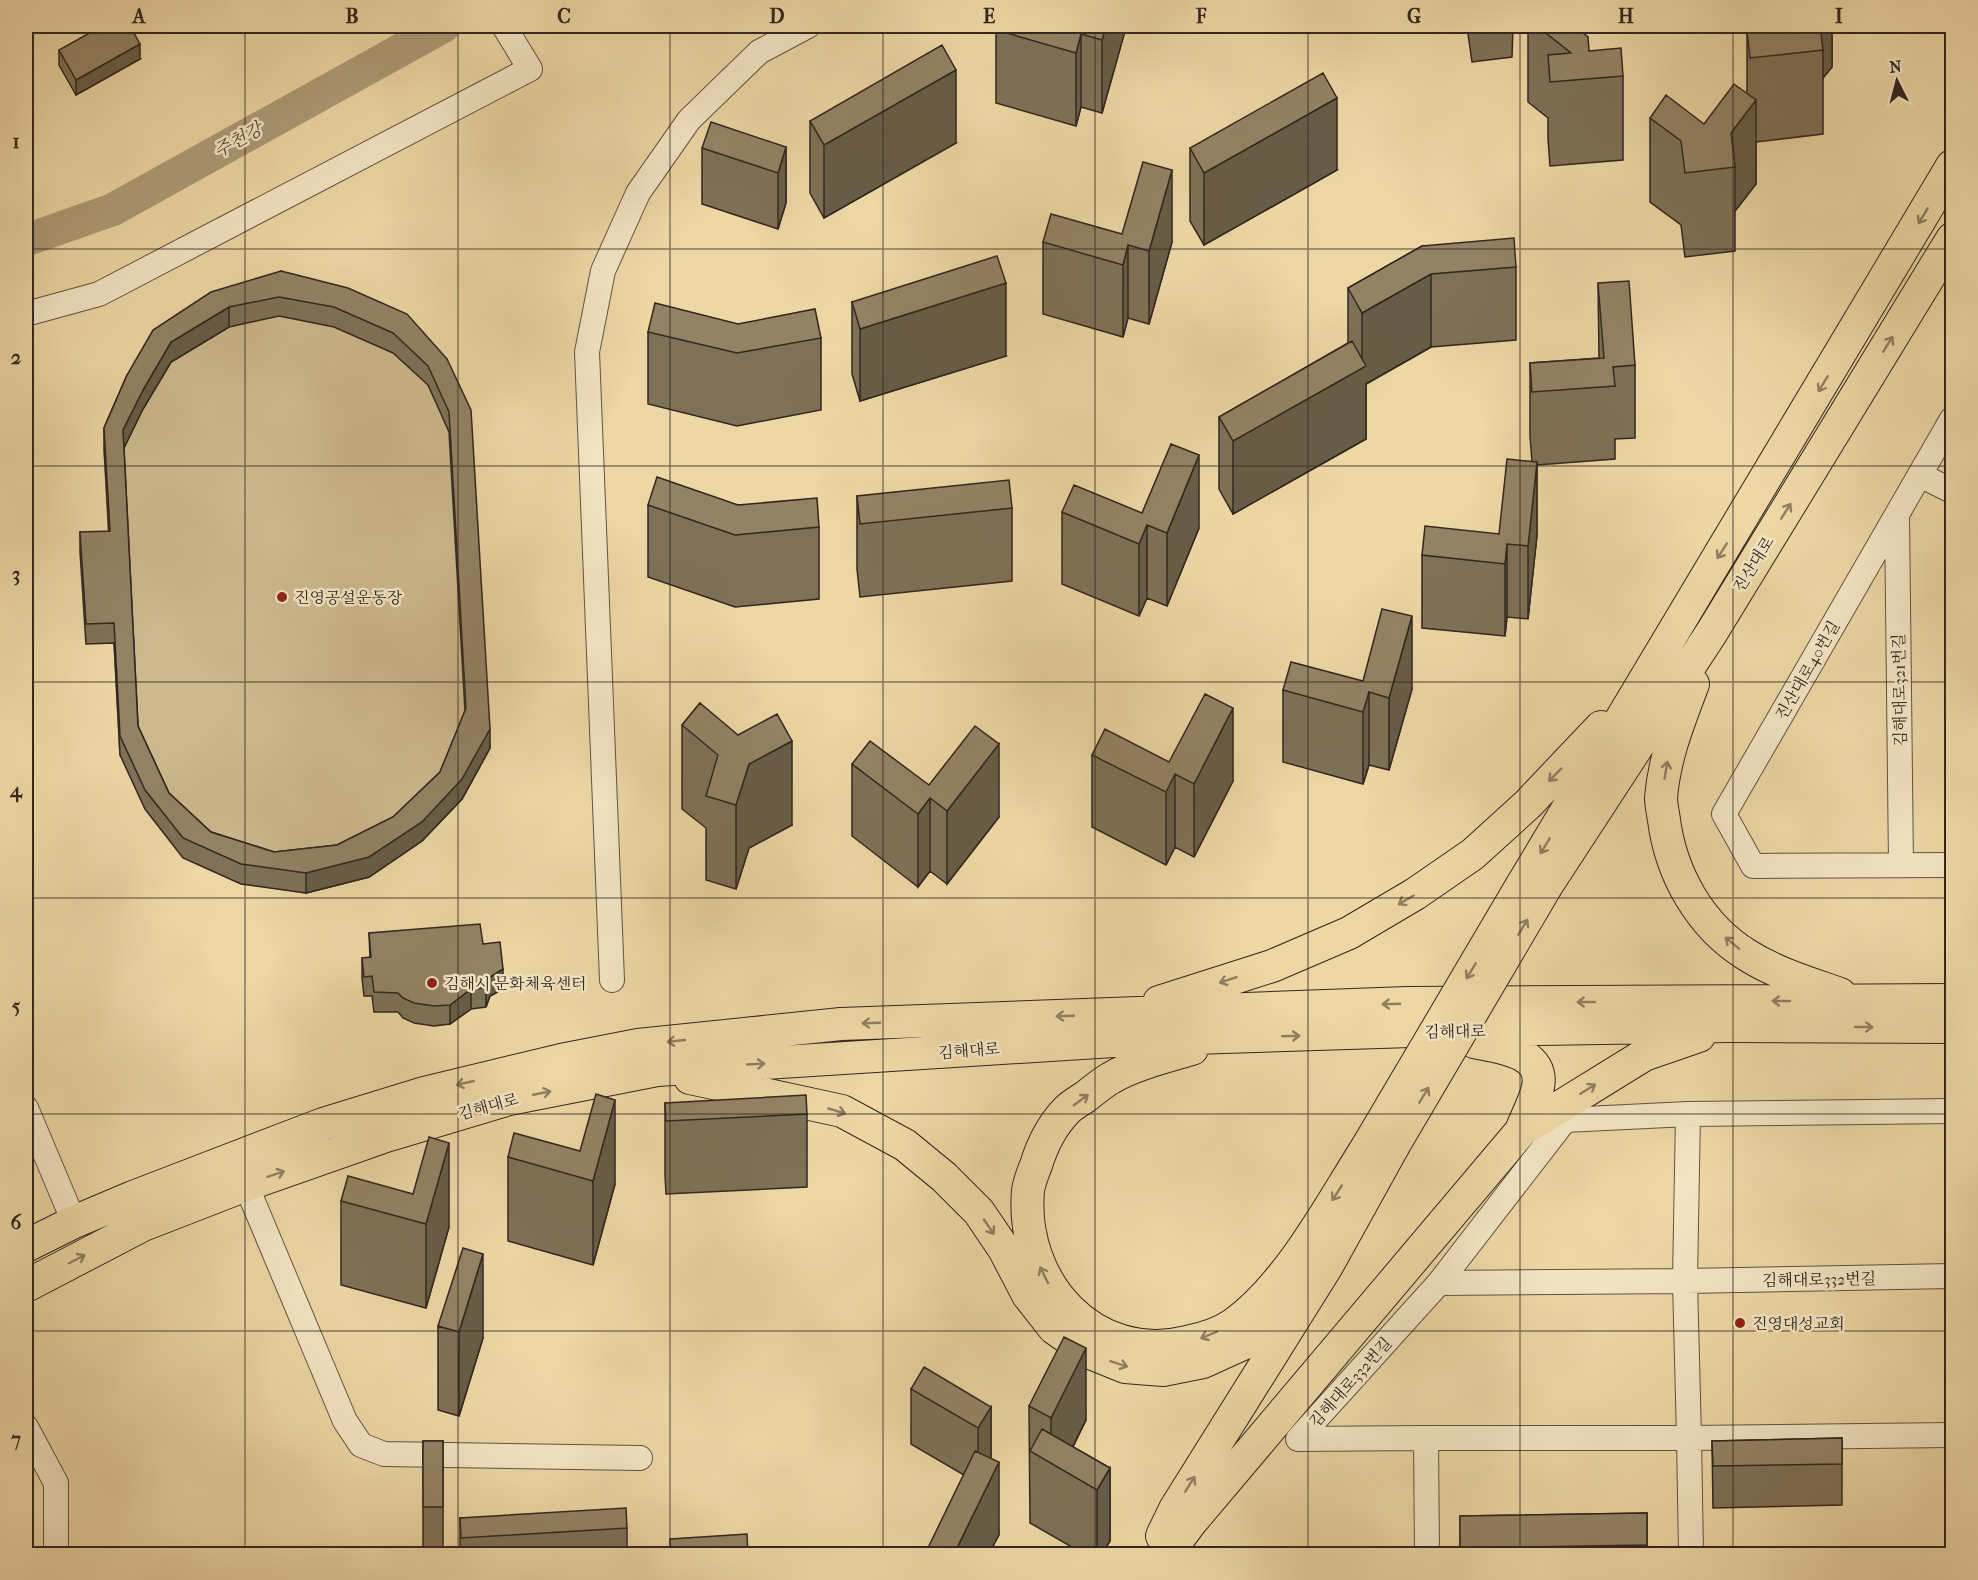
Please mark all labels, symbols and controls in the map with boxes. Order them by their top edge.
text: A [131,5,147,28]
text: B [345,5,359,28]
text: C [557,5,571,28]
text: D [769,5,785,28]
text: E [983,5,995,28]
text: F [1195,5,1207,28]
text: G [1407,5,1421,28]
text: H [1618,5,1634,28]
text: I [1835,5,1843,28]
north arrow [1867,51,1927,111]
text: N [1888,56,1903,77]
water label: 주천강 [210,117,268,162]
text: 1 [12,130,20,153]
one-way arrow [1916,207,1928,224]
one-way arrow [1883,336,1895,353]
text: 2 [11,346,21,369]
one-way arrow [1816,375,1828,392]
one-way arrow [1781,503,1793,520]
street label: 진산대로 [1729,533,1778,596]
one-way arrow [1716,542,1728,559]
text: 3 [12,563,20,586]
place label: 진영공설운동장 [294,588,403,607]
marker: 진영공설운동장 [275,590,289,604]
street label: 진산대로40번길 [1771,617,1843,723]
street label: 김해대로321번길 [1889,633,1910,747]
one-way arrow [1660,761,1671,780]
one-way arrow [1547,768,1562,783]
text: 4 [9,779,23,803]
one-way arrow [1538,837,1550,854]
one-way arrow [1397,894,1414,906]
one-way arrow [1517,919,1529,936]
one-way arrow [1724,936,1740,949]
one-way arrow [1464,962,1476,979]
place label: 김해시 문화체육센터 [444,974,587,993]
one-way arrow [1219,975,1238,986]
marker: 김해시 문화체육센터 [425,976,439,990]
text: 5 [12,995,21,1018]
one-way arrow [1771,995,1791,1007]
one-way arrow [1576,996,1596,1008]
one-way arrow [1381,998,1401,1009]
one-way arrow [1056,1010,1076,1021]
one-way arrow [861,1017,881,1028]
street label: 김해대로 [1424,1021,1487,1042]
one-way arrow [1854,1021,1874,1033]
one-way arrow [1281,1030,1301,1041]
one-way arrow [667,1036,687,1047]
street label: 김해대로 [938,1039,1001,1062]
one-way arrow [745,1058,765,1069]
one-way arrow [456,1078,475,1089]
one-way arrow [1579,1082,1596,1094]
one-way arrow [532,1087,551,1098]
one-way arrow [1418,1087,1430,1104]
street label: 김해대로 [456,1089,521,1124]
one-way arrow [1072,1094,1088,1106]
one-way arrow [827,1106,846,1117]
one-way arrow [266,1168,285,1179]
one-way arrow [1331,1184,1343,1201]
text: 6 [11,1211,23,1234]
one-way arrow [983,1218,995,1235]
one-way arrow [68,1253,86,1264]
one-way arrow [1038,1267,1050,1285]
street label: 김해대로332번길 [1762,1269,1876,1290]
place label: 진영대성교회 [1752,1314,1845,1333]
marker: 진영대성교회 [1733,1316,1747,1330]
one-way arrow [1201,1330,1219,1341]
street label: 김해대로332번길 [1305,1334,1396,1431]
one-way arrow [1109,1359,1128,1370]
text: 7 [10,1428,21,1451]
one-way arrow [1185,1476,1197,1493]

